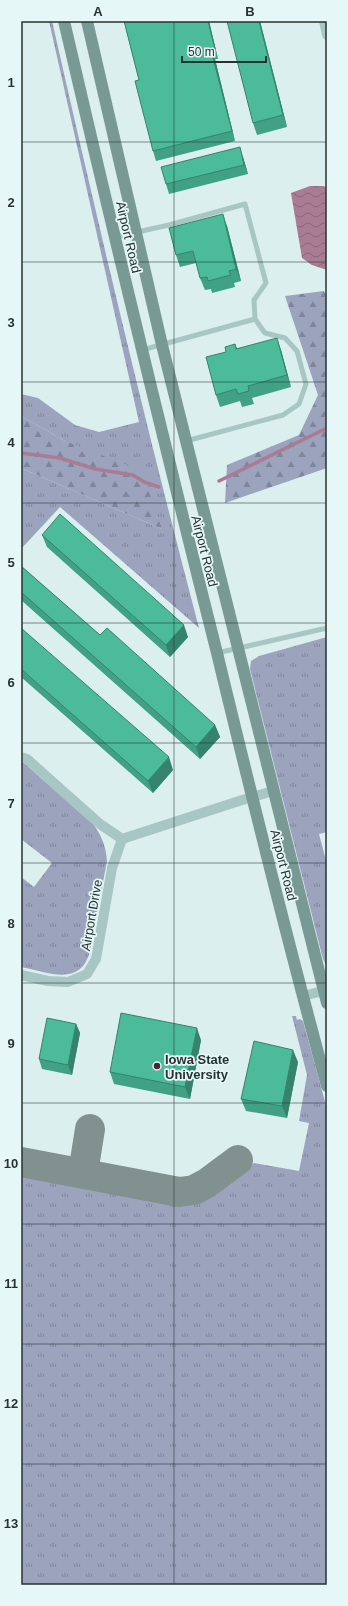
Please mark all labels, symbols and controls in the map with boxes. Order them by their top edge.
text: A [93,4,103,19]
text: B [245,4,255,19]
scale bar [182,38,266,64]
text: 50 m [188,45,215,59]
text: 1 [7,75,15,90]
text: 2 [7,195,15,210]
street label: Airport Road [113,200,144,274]
text: 3 [7,315,15,330]
text: 4 [7,435,15,450]
street label: Airport Road [188,514,221,588]
text: 5 [7,555,15,570]
text: 6 [7,675,15,690]
text: 7 [7,796,15,811]
street label: Airport Road [267,828,300,902]
street label: Airport Drive [78,878,105,952]
text: 8 [7,916,15,931]
text: 9 [7,1036,15,1051]
place label: Iowa State University [165,1052,229,1082]
marker: Iowa State University [152,1061,162,1071]
text: 10 [4,1156,18,1171]
text: 11 [4,1276,18,1291]
text: 12 [4,1396,18,1411]
text: 13 [4,1516,18,1531]

